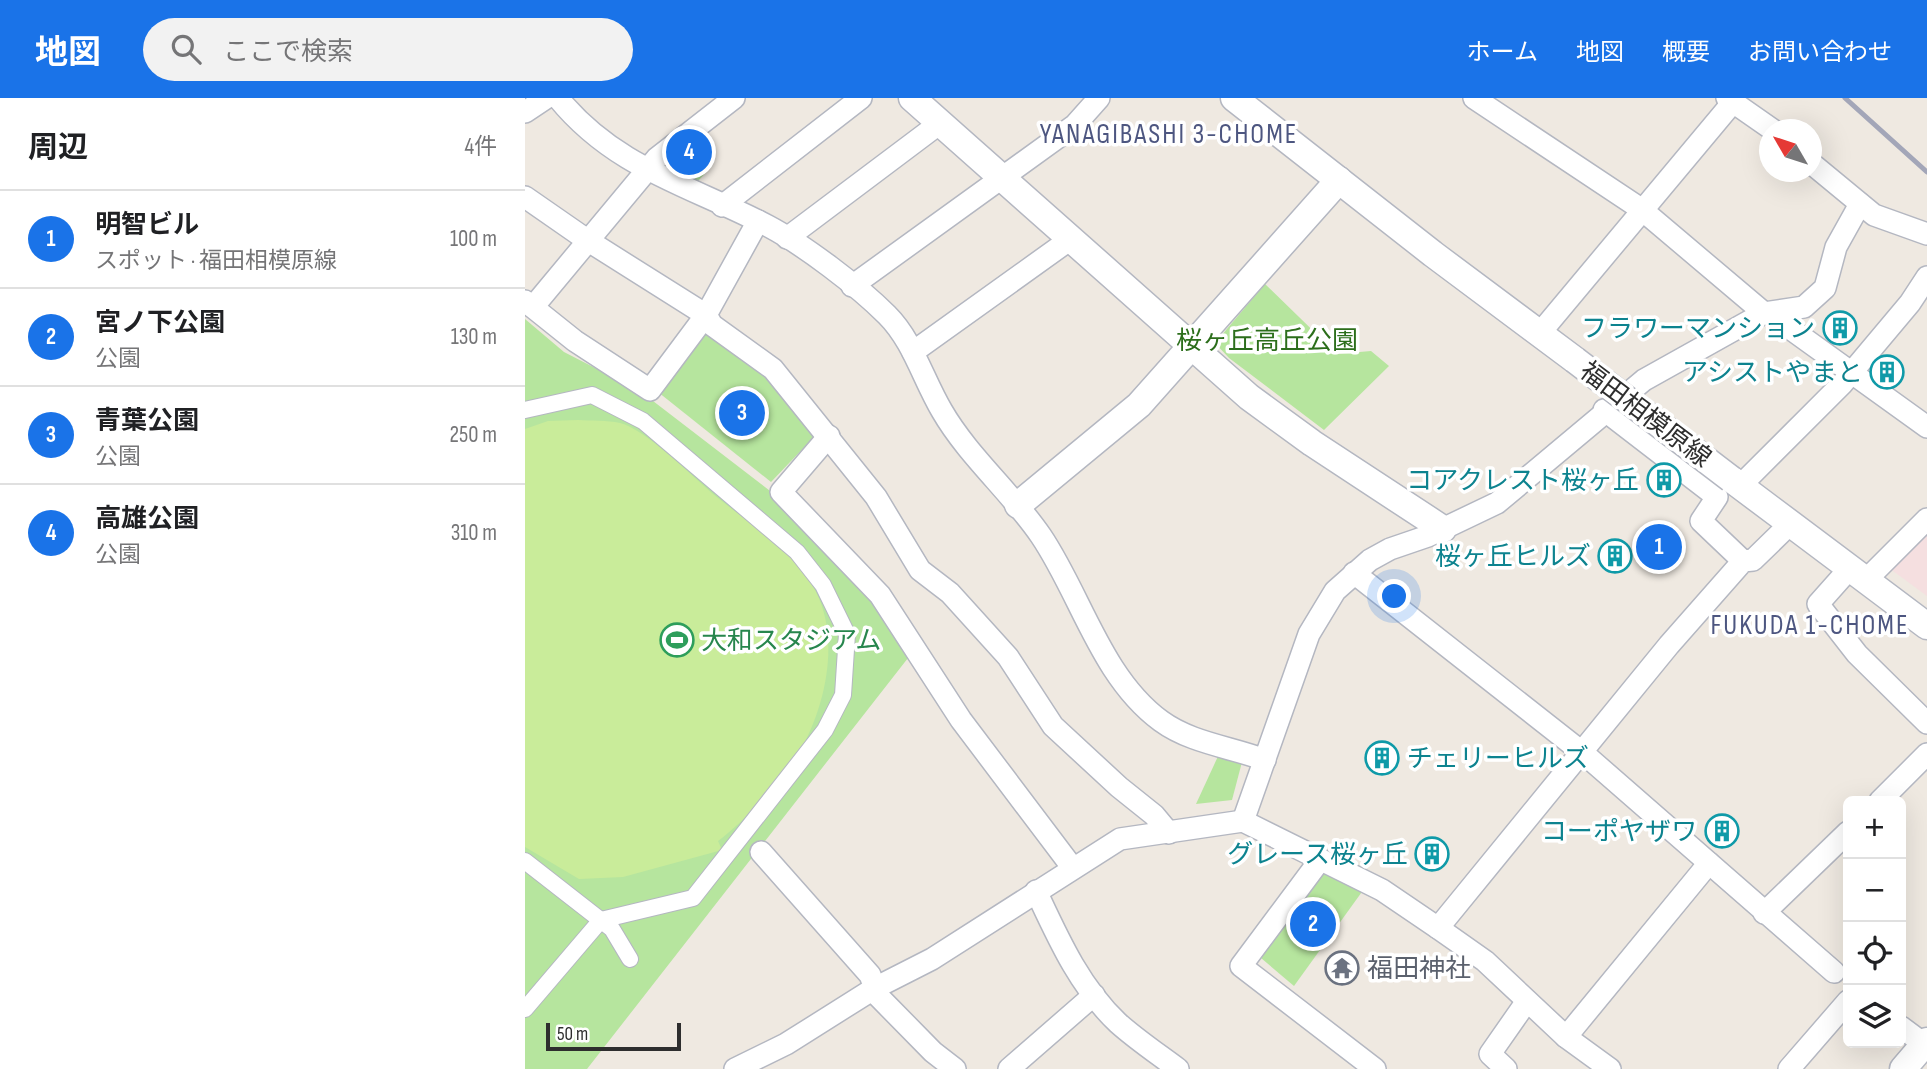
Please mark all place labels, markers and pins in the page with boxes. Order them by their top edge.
pin: 4 [666,126,712,178]
building icon: フラワーマンション [1821,309,1859,347]
place label: フラワーマンション [1581,314,1815,345]
building icon: アシストやまと [1868,353,1906,391]
place label: アシストやまと [1682,358,1863,389]
pin: 3 [719,387,765,439]
building icon: コアクレスト桜ヶ丘 [1645,461,1683,499]
place label: コアクレスト桜ヶ丘 [1406,466,1639,497]
pin: 1 [1636,521,1682,573]
building icon: 桜ヶ丘ヒルズ [1596,537,1634,575]
place label: 桜ヶ丘ヒルズ [1435,542,1591,573]
sports icon: 大和スタジアム [658,621,696,659]
place label: 大和スタジアム [701,626,881,657]
building icon: チェリーヒルズ [1363,739,1401,777]
place label: チェリーヒルズ [1407,744,1589,775]
building icon: コーポヤザワ [1703,812,1741,850]
place label: コーポヤザワ [1541,817,1697,848]
building icon: グレース桜ヶ丘 [1413,835,1451,873]
place label: グレース桜ヶ丘 [1227,840,1408,871]
pin: 2 [1290,898,1336,950]
temple icon: 福田神社 [1323,949,1361,987]
place label: 福田神社 [1367,954,1471,985]

